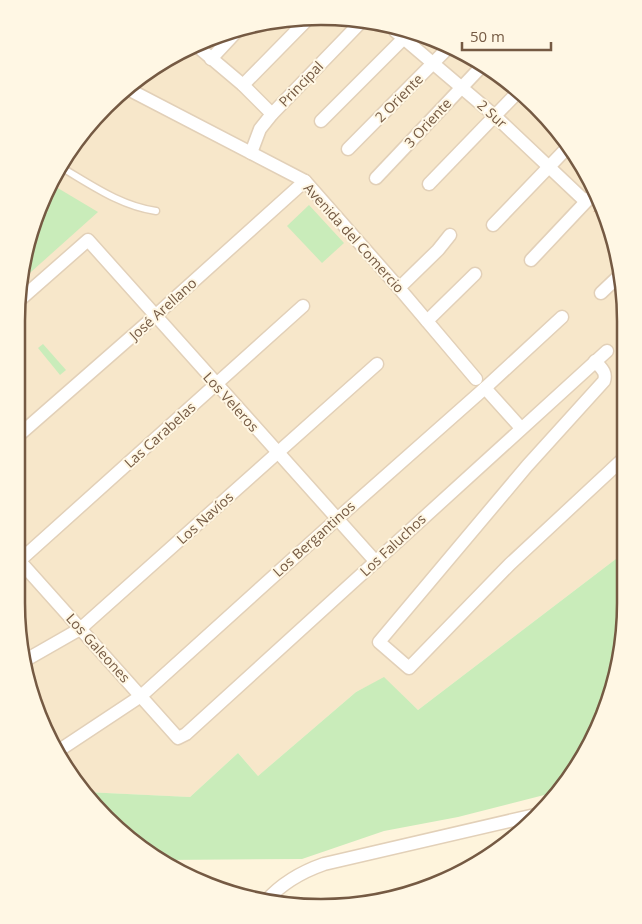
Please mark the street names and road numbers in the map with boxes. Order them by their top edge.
street label: Principal [274,57,327,111]
street label: 2 Oriente [370,69,427,126]
street label: 3 Oriente [400,94,456,151]
street label: 2 Sur [473,95,511,132]
street label: Avenida del Comercio [300,179,409,297]
street label: José Arellano [123,273,200,345]
street label: Los Veleros [199,368,264,436]
street label: Las Carabelas [120,397,200,472]
street label: Los Navíos [172,487,237,548]
street label: Los Bergantinos [268,496,359,581]
street label: Los Faluchos [356,509,430,580]
street label: Los Galeones [62,609,135,687]

